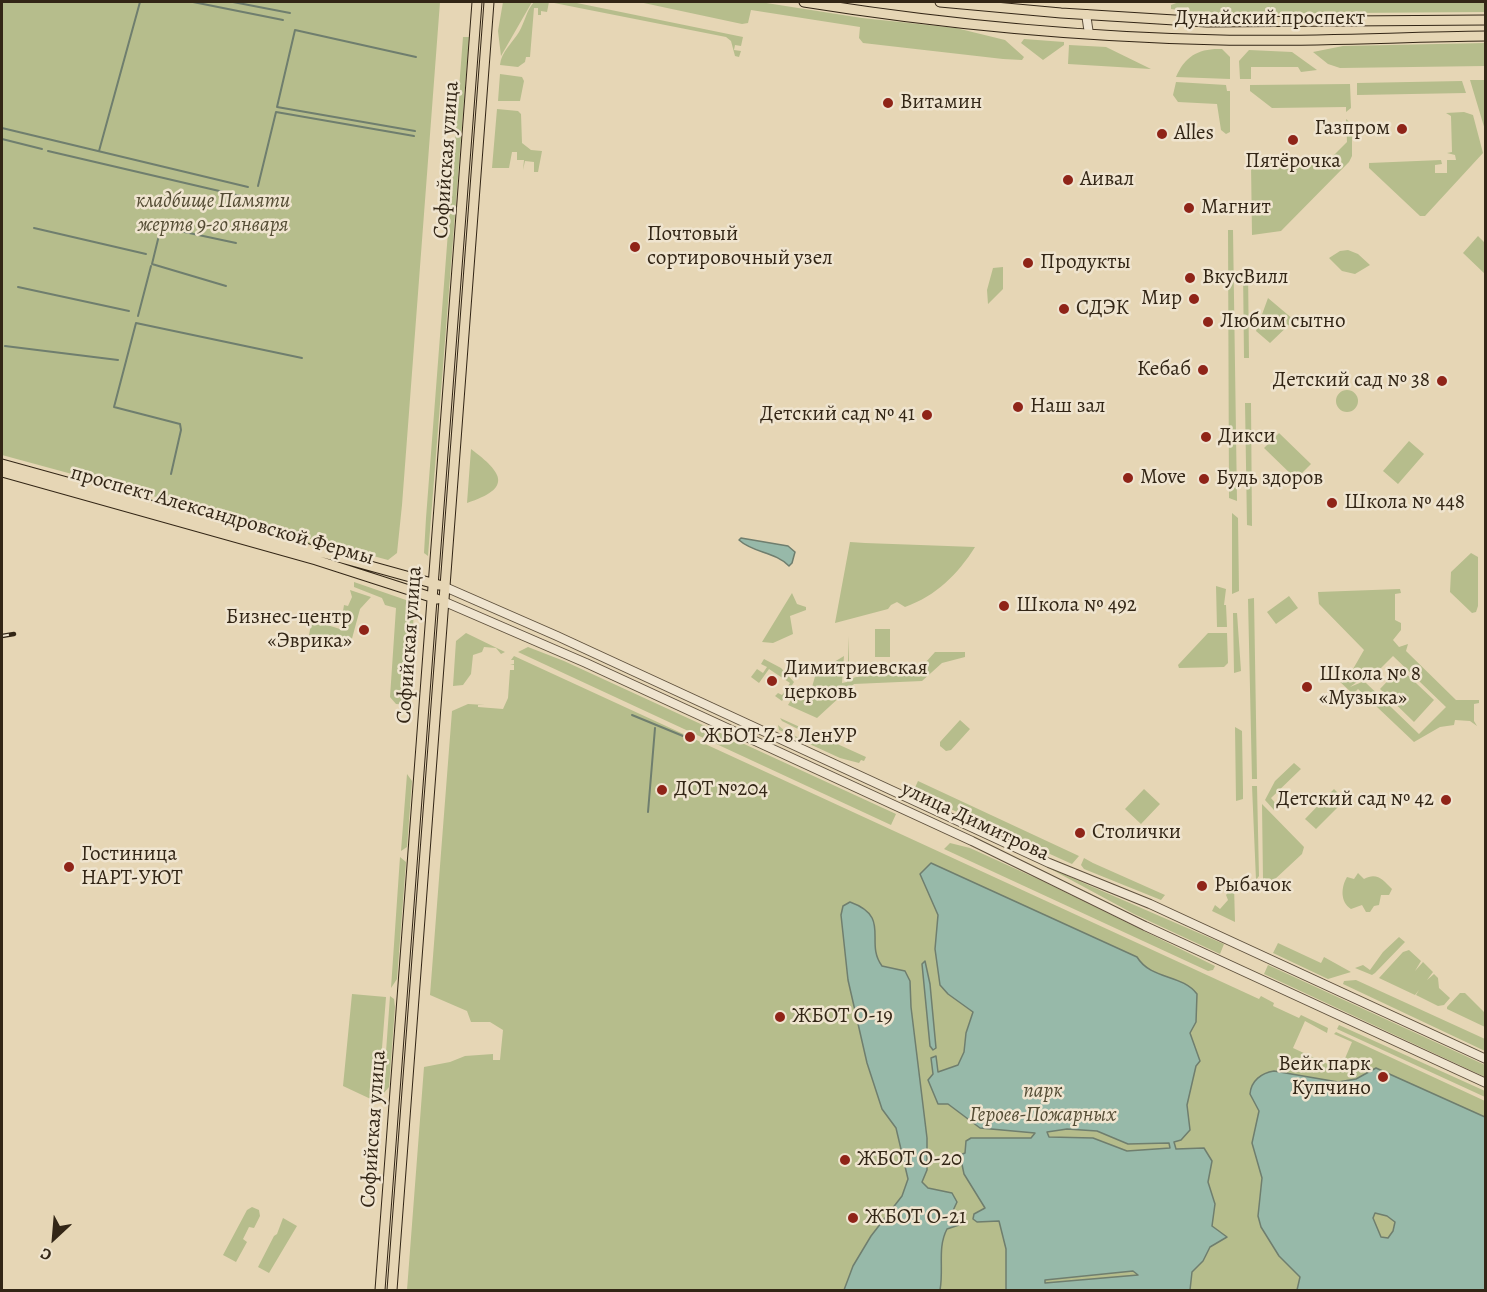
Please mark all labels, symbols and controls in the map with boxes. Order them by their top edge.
street label: Дунайский проспект [1175,6,1365,32]
street label: Софийская улица [429,80,465,240]
place label: Витамин [900,90,982,116]
marker: Витамин [881,96,895,110]
place label: Газпром [1315,116,1390,142]
place label: Alles [1174,121,1214,147]
marker: Газпром [1395,122,1409,136]
marker: Alles [1155,127,1169,141]
marker: Пятёрочка [1286,133,1300,147]
place label: Пятёрочка [1245,149,1341,175]
place label: Аивал [1080,167,1134,193]
marker: Аивал [1061,173,1075,187]
park label: кладбище Памяти жертв 9-го января [136,189,290,239]
place label: Магнит [1201,195,1271,221]
marker: Магнит [1182,201,1196,215]
place label: Почтовый сортировочный узел [647,222,833,272]
marker: Почтовый сортировочный узел [628,240,642,254]
place label: Продукты [1040,250,1131,276]
marker: Продукты [1021,256,1035,270]
place label: ВкусВилл [1202,265,1288,291]
marker: ВкусВилл [1183,271,1197,285]
place label: Мир [1141,286,1182,312]
marker: Мир [1187,292,1201,306]
place label: СДЭК [1076,296,1129,322]
marker: СДЭК [1057,302,1071,316]
place label: Любим сытно [1220,309,1346,335]
marker: Любим сытно [1201,315,1215,329]
place label: Кебаб [1137,357,1191,383]
marker: Кебаб [1196,363,1210,377]
place label: Детский сад № 38 [1273,368,1430,394]
marker: Детский сад № 38 [1435,374,1449,388]
place label: Наш зал [1030,394,1106,420]
marker: Наш зал [1011,400,1025,414]
place label: Детский сад № 41 [760,402,915,428]
marker: Детский сад № 41 [920,408,934,422]
place label: Дикси [1218,424,1276,450]
marker: Дикси [1199,430,1213,444]
street label: проспект Александровской Фермы [68,461,376,571]
place label: Move [1140,465,1186,491]
place label: Будь здоров [1216,466,1323,492]
marker: Move [1121,471,1135,485]
marker: Будь здоров [1197,472,1211,486]
place label: Школа № 448 [1344,490,1465,516]
marker: Школа № 448 [1325,496,1339,510]
street label: Софийская улица [392,565,428,725]
place label: Школа № 492 [1016,593,1137,619]
marker: Школа № 492 [997,599,1011,613]
place label: Бизнес-центр «Эврика» [226,605,352,655]
marker: Бизнес-центр «Эврика» [357,623,371,637]
place label: Димитриевская церковь [784,656,928,706]
place label: Школа № 8 «Музыка» [1319,662,1421,712]
marker: Димитриевская церковь [765,674,779,688]
marker: Школа № 8 «Музыка» [1300,680,1314,694]
place label: ЖБОТ Z-8 ЛенУР [702,724,857,750]
marker: ЖБОТ Z-8 ЛенУР [683,730,697,744]
place label: ДОТ №204 [674,777,768,803]
street label: улица Димитрова [897,777,1053,867]
marker: ДОТ №204 [655,783,669,797]
place label: Детский сад № 42 [1276,787,1434,813]
marker: Детский сад № 42 [1439,793,1453,807]
place label: Столички [1092,820,1181,846]
marker: Столички [1073,826,1087,840]
place label: Гостиница НАРТ-УЮТ [81,842,183,892]
marker: Гостиница НАРТ-УЮТ [62,860,76,874]
place label: Рыбачок [1214,873,1292,899]
marker: Рыбачок [1195,879,1209,893]
place label: ЖБОТ О-19 [792,1004,893,1030]
marker: ЖБОТ О-19 [773,1010,787,1024]
street label: Софийская улица [356,1049,392,1209]
place label: Вейк парк Купчино [1278,1052,1371,1102]
marker: Вейк парк Купчино [1376,1070,1390,1084]
park label: парк Героев-Пожарных [969,1079,1117,1129]
place label: ЖБОТ О-20 [857,1147,962,1173]
marker: ЖБОТ О-20 [838,1153,852,1167]
place label: ЖБОТ O-21 [865,1205,966,1231]
north arrow [24,1208,84,1268]
marker: ЖБОТ O-21 [846,1211,860,1225]
text: С [37,1242,55,1266]

